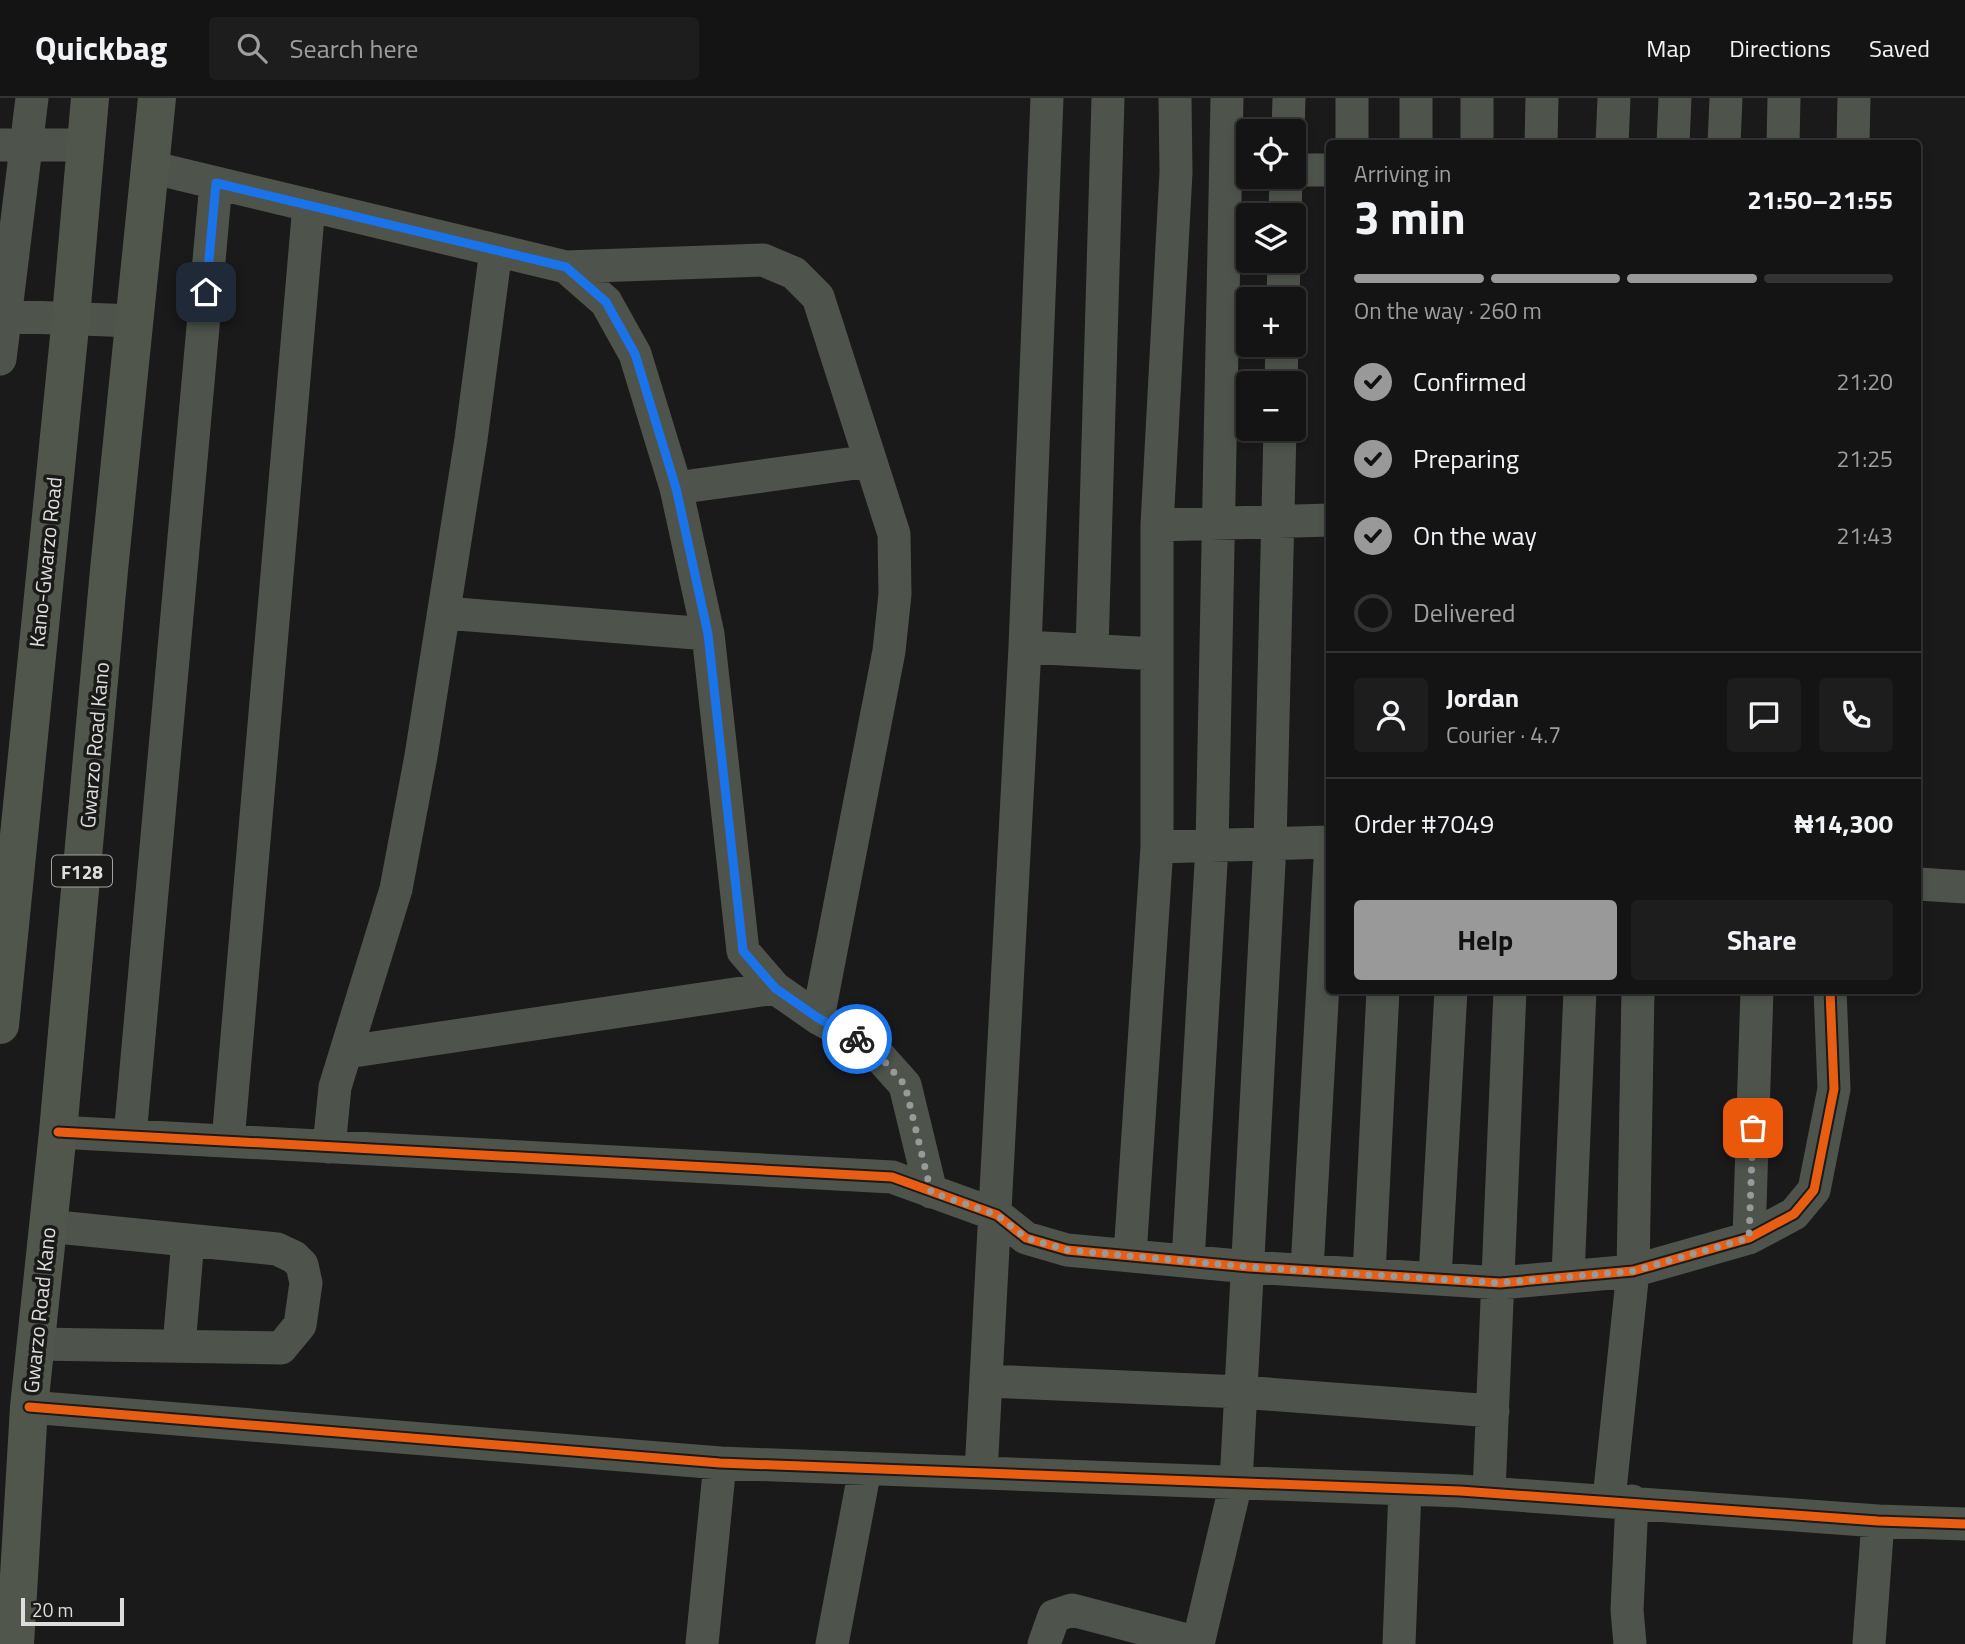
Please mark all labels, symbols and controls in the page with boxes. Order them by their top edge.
search box [209,17,699,80]
text: Quickbag [35,23,167,73]
icon: search [233,29,271,67]
text: Search here [289,29,418,68]
text: Map [1646,30,1691,66]
text: Directions [1729,30,1831,66]
text: Saved [1869,30,1930,66]
map controls [1236,119,1306,441]
button: locate [1236,119,1306,189]
text: Arriving in [1354,156,1451,191]
text: 21:50–21:55 [1747,180,1893,219]
text: 3 min [1354,182,1466,252]
button: layers [1236,203,1306,273]
pin [176,262,236,322]
icon: home [187,273,225,311]
button: + [1236,287,1306,357]
text: On the way · 260 m [1354,293,1542,328]
text: Confirmed [1413,362,1527,401]
icon: check [1354,363,1392,401]
text: 21:20 [1836,364,1893,399]
button: − [1236,371,1306,441]
text: Preparing [1413,439,1519,478]
icon: check [1354,440,1392,478]
text: 21:25 [1836,441,1893,476]
street label: Kano-Gwarzo Road [20,475,70,649]
text: On the way [1413,516,1537,555]
icon: check [1354,517,1392,555]
text: 21:43 [1836,518,1893,553]
text: Delivered [1413,593,1516,632]
street label: Gwarzo Road Kano [71,661,117,829]
button: person [1354,678,1428,752]
text: Jordan [1446,678,1519,717]
button: chat [1727,678,1801,752]
button: phone [1819,678,1893,752]
text: Courier · 4.7 [1446,717,1561,752]
text: Order #7049 [1354,804,1494,843]
text: ₦14,300 [1795,804,1893,843]
road number: F128 [52,856,112,886]
button: Help [1354,900,1617,980]
button: Share [1631,900,1893,980]
courier [822,1004,892,1074]
icon: bike [838,1020,876,1058]
pin [1723,1098,1783,1158]
icon: bag [1734,1109,1772,1147]
street label: Gwarzo Road Kano [14,1225,64,1395]
scale bar [21,1595,124,1627]
text: 20 m [32,1595,73,1624]

